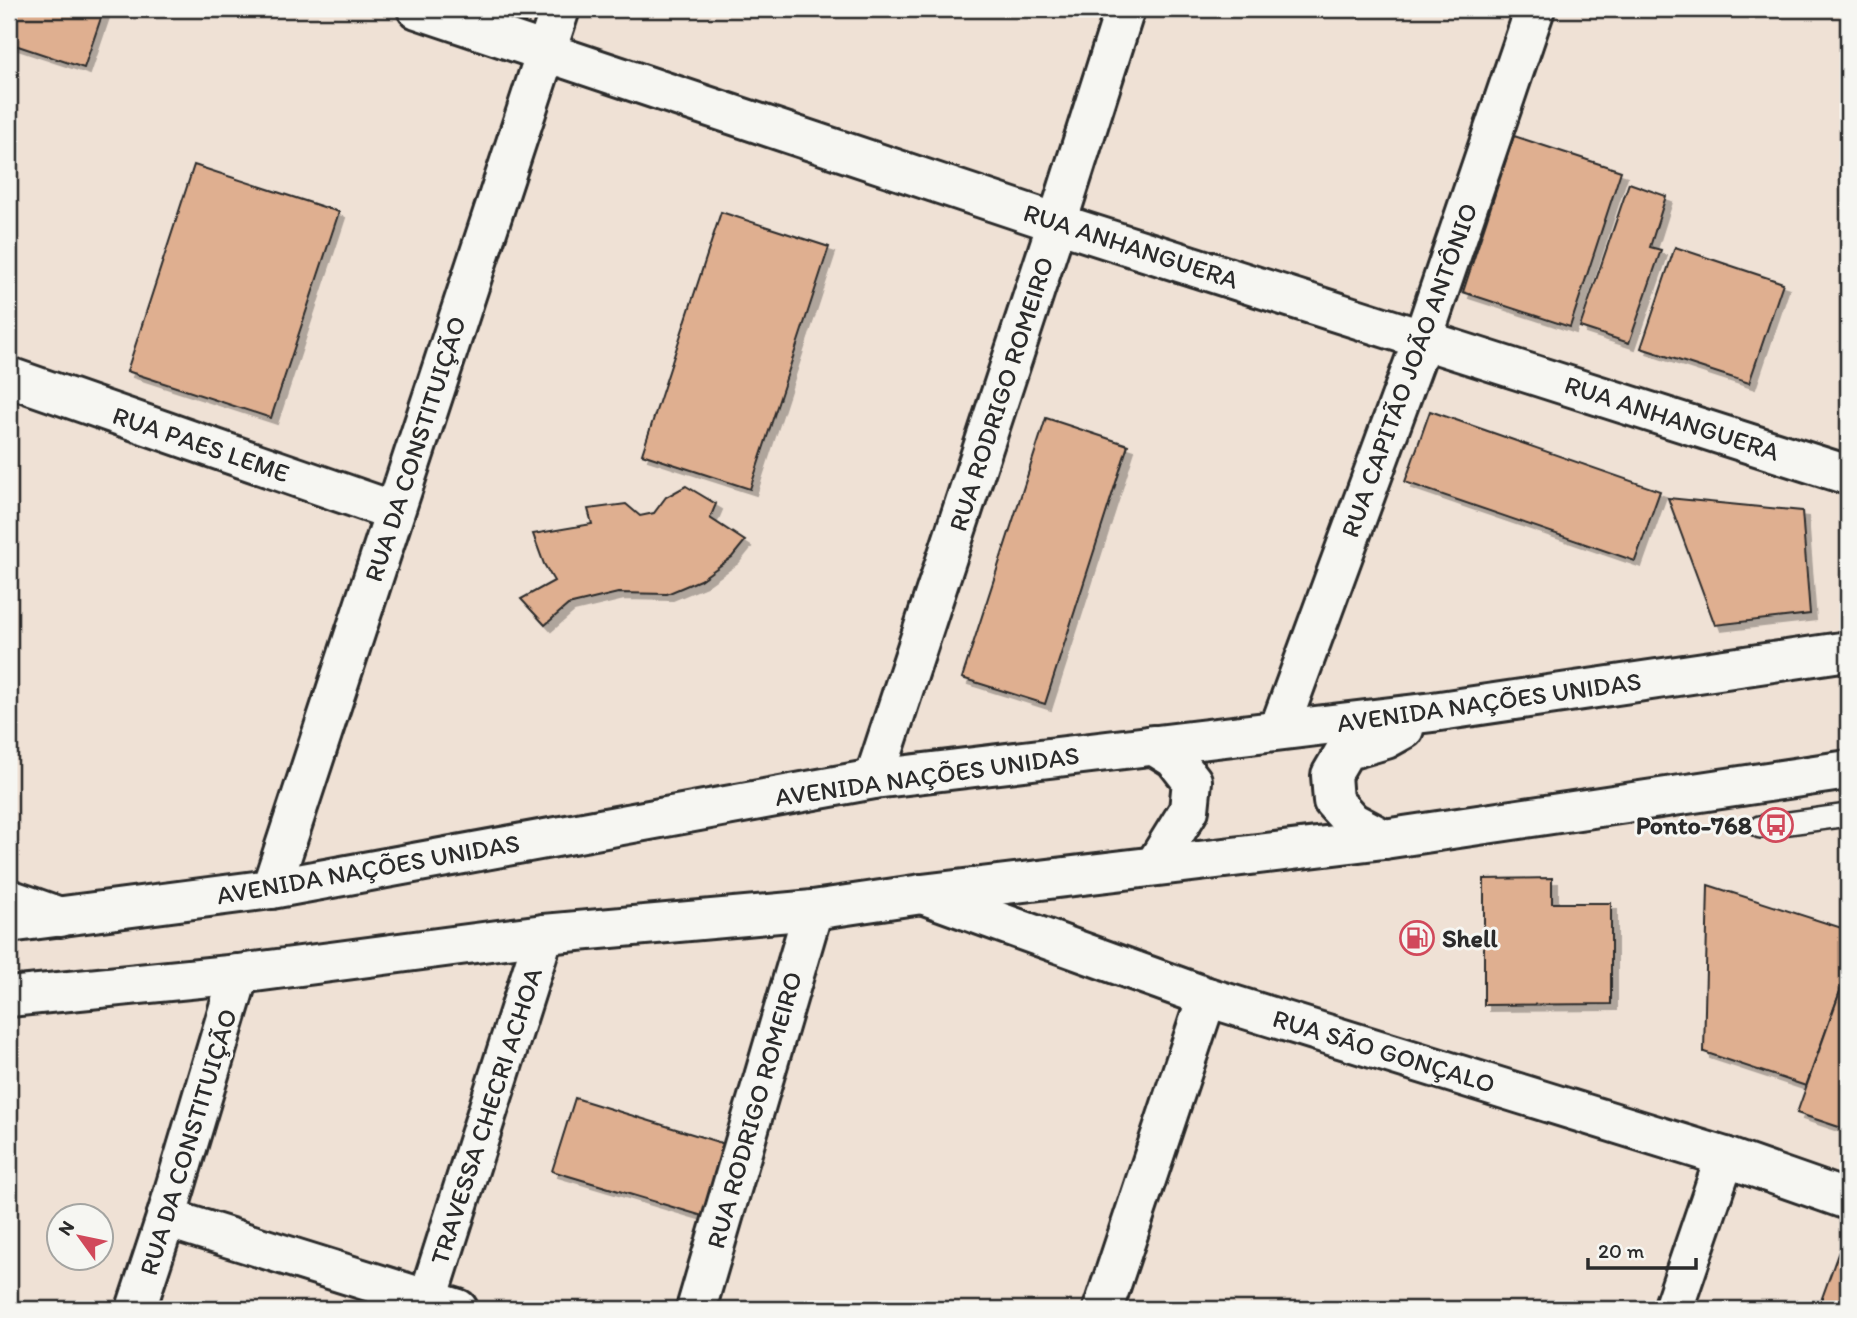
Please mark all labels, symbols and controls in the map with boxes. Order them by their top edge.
street label: RUA ANHANGUERA [1020,196,1243,296]
street label: RUA CAPITÃO JOÃO ANTÔNIO [1334,198,1484,542]
street label: RUA RODRIGO ROMEIRO [941,253,1061,535]
street label: RUA DA CONSTITUIÇÃO [357,312,473,586]
street label: RUA ANHANGUERA [1561,368,1784,468]
street label: RUA PAES LEME [108,399,294,489]
street label: AVENIDA NAÇÕES UNIDAS [1335,665,1643,739]
street label: AVENIDA NAÇÕES UNIDAS [773,739,1081,813]
bus stop icon: Ponto-768 [1757,806,1795,844]
place label: Ponto-768 [1636,809,1752,841]
street label: AVENIDA NAÇÕES UNIDAS [214,827,522,911]
fuel station icon: Shell [1398,919,1436,957]
place label: Shell [1442,922,1498,954]
street label: TRAVESSA CHECRI ACHOA [423,963,549,1268]
street label: RUA RODRIGO ROMEIRO [699,968,809,1252]
street label: RUA SÃO GONÇALO [1269,1002,1499,1100]
street label: RUA DA CONSTITUIÇÃO [132,1005,244,1279]
north arrow [46,1202,116,1272]
text: N [53,1216,79,1240]
scale bar [1588,1227,1696,1271]
text: 20 m [1598,1238,1645,1263]

